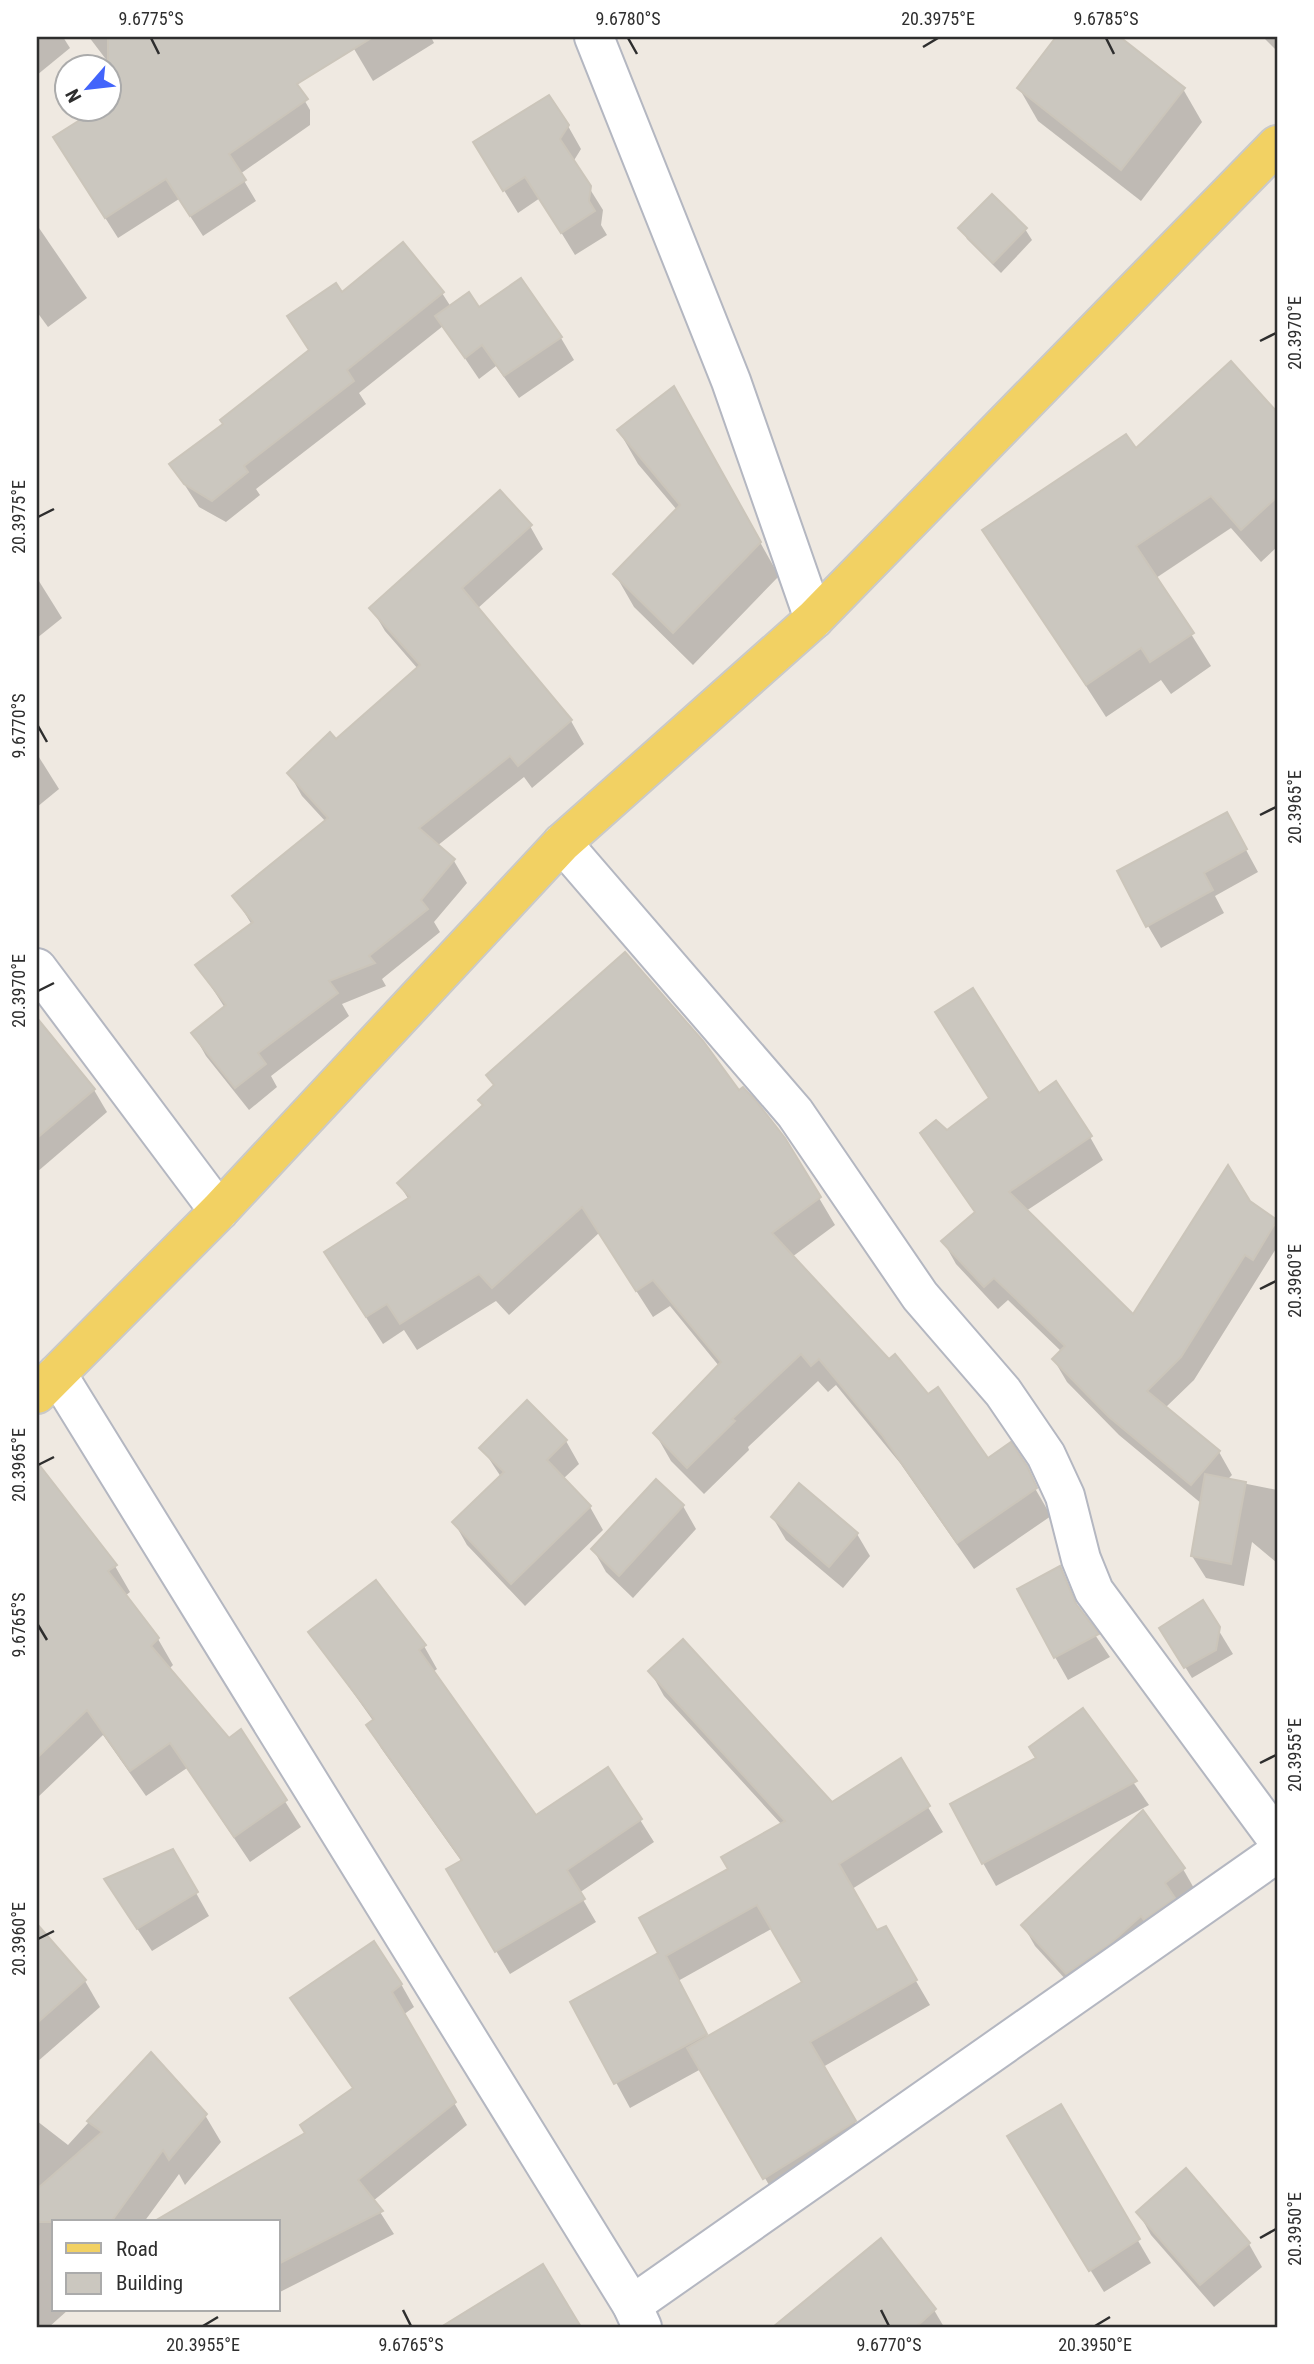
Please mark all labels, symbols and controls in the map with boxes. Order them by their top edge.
text: 9.6775°S [118,8,184,29]
text: 9.6780°S [595,8,661,29]
text: 20.3975°E [901,8,975,29]
text: 9.6785°S [1073,8,1139,29]
north arrow [52,52,122,122]
text: N [61,85,86,106]
text: 20.3970°E [1284,296,1305,370]
text: 20.3975°E [8,480,29,554]
text: 9.6770°S [8,693,29,759]
text: 20.3965°E [1284,770,1305,844]
text: 20.3970°E [8,954,29,1028]
text: 20.3960°E [1284,1244,1305,1318]
text: 20.3965°E [8,1428,29,1502]
text: 9.6765°S [8,1592,29,1658]
text: 20.3955°E [1284,1718,1305,1792]
text: 20.3960°E [8,1902,29,1976]
text: 20.3950°E [1284,2192,1305,2266]
legend [52,2220,280,2312]
text: Road [116,2237,158,2261]
text: Building [116,2271,183,2295]
text: 20.3955°E [166,2334,240,2355]
text: 9.6765°S [378,2334,444,2355]
text: 9.6770°S [856,2334,922,2355]
text: 20.3950°E [1058,2334,1132,2355]

